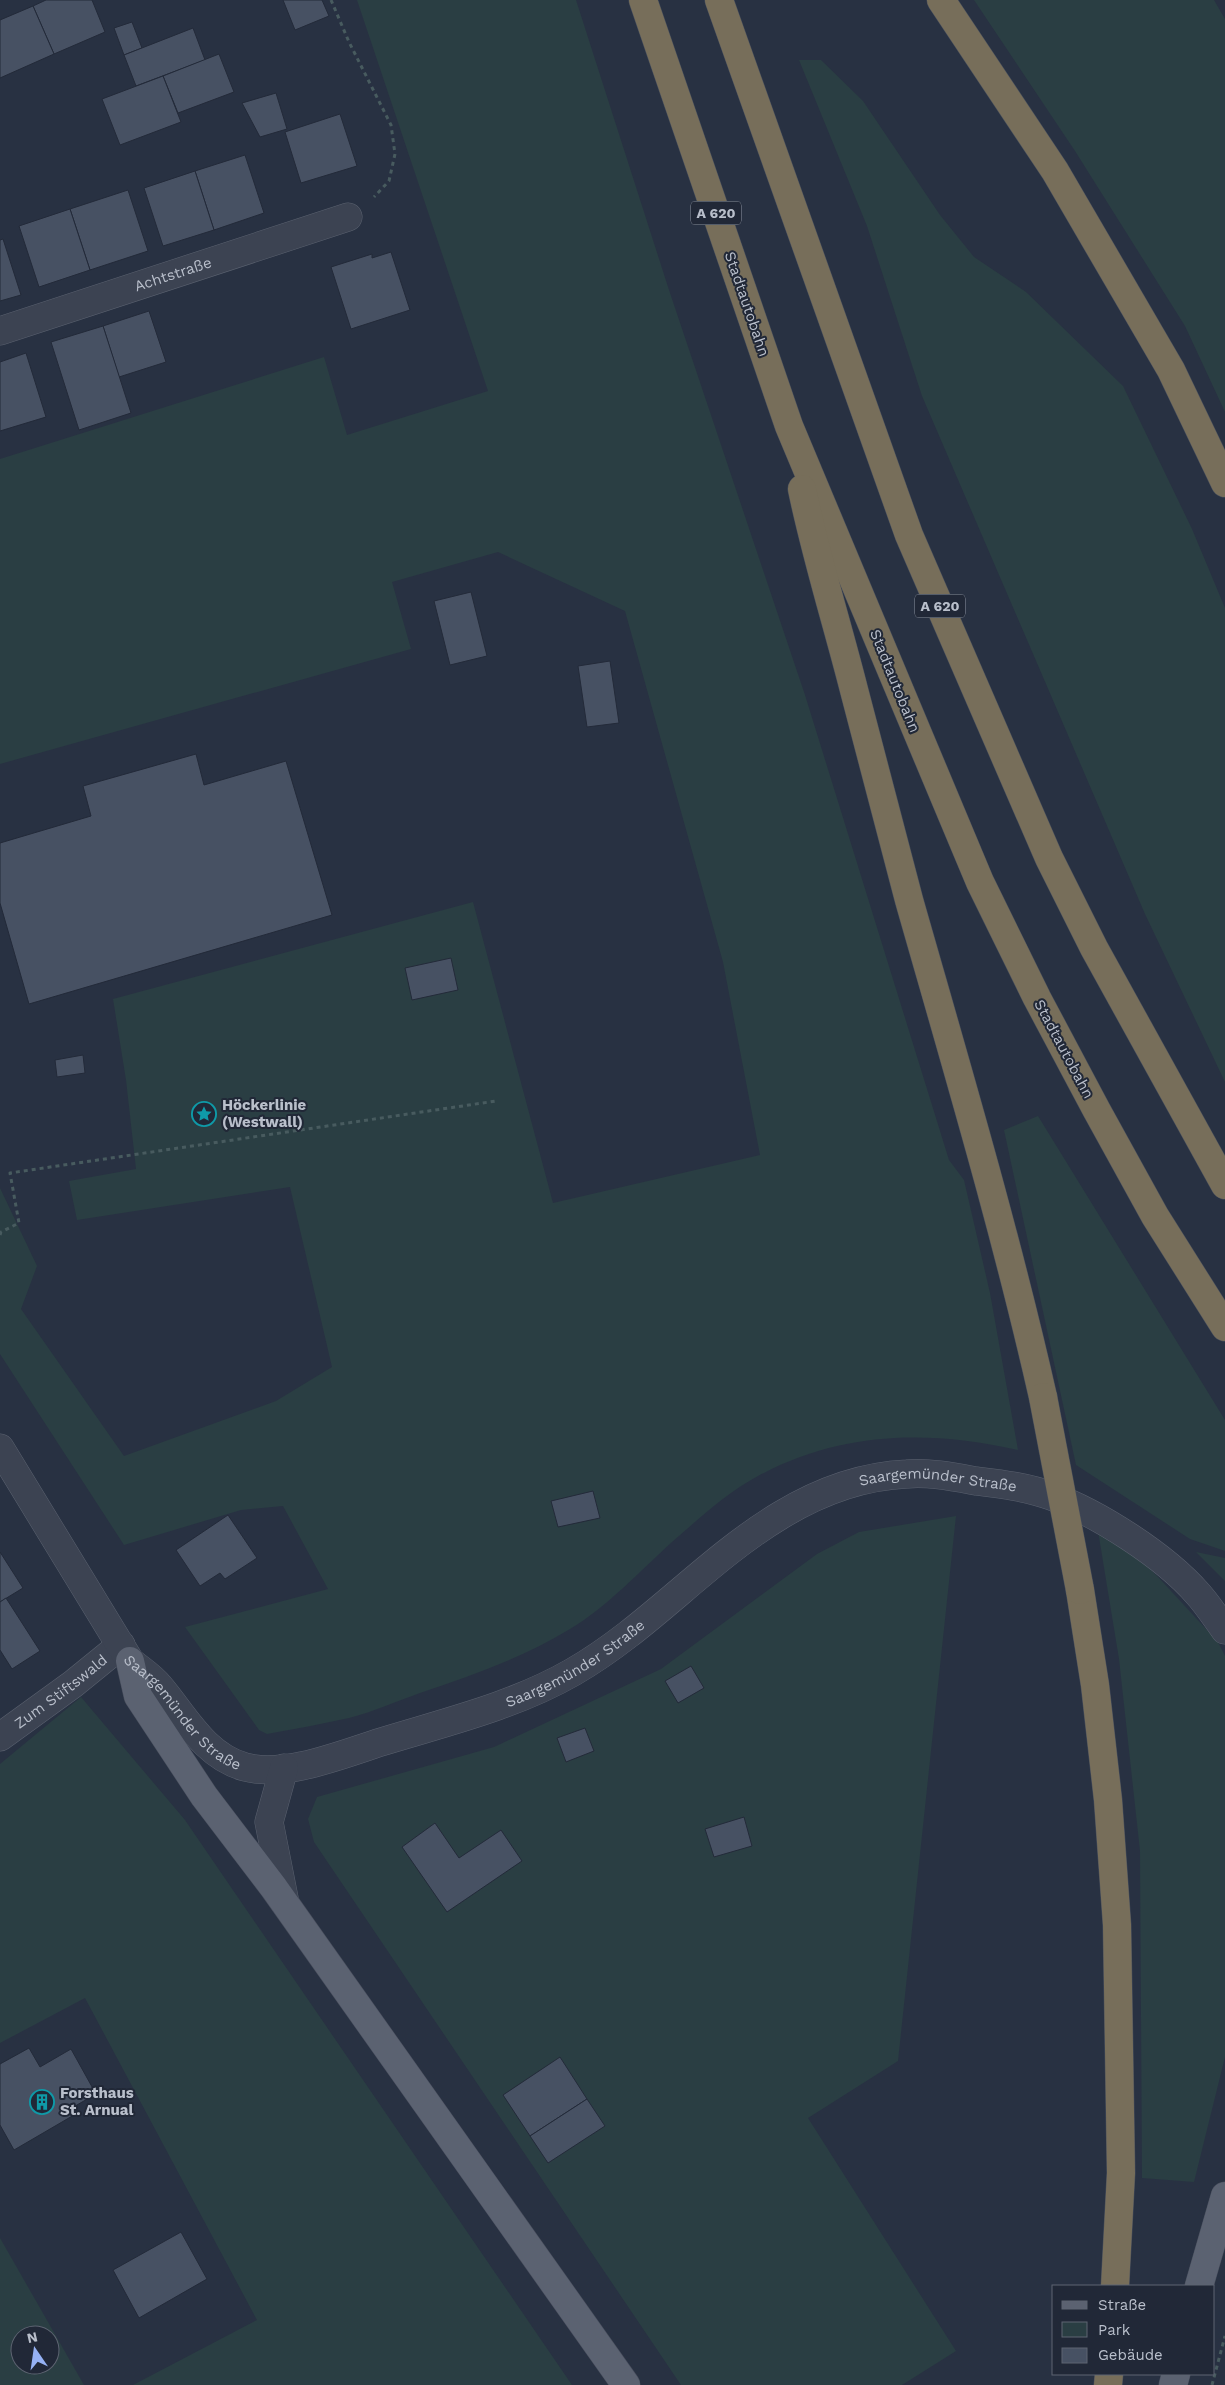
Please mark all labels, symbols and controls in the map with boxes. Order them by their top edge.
road number: A 620 [691,202,741,224]
street label: Stadtautobahn [721,249,773,359]
street label: Achtstraße [132,253,214,295]
road number: A 620 [915,594,965,618]
street label: Stadtautobahn [866,627,924,735]
street label: Stadtautobahn [1030,996,1098,1102]
place label: Höckerlinie (Westwall) [222,1096,307,1131]
place icon: Höckerlinie (Westwall) [191,1101,217,1127]
street label: Saargemünder Straße [857,1464,1018,1496]
street label: Saargemünder Straße [503,1616,648,1711]
street label: Zum Stiftswald [11,1651,111,1732]
street label: Saargemünder Straße [120,1652,244,1774]
place label: Forsthaus St. Arnual [60,2084,134,2119]
building icon: Forsthaus St. Arnual [29,2089,55,2115]
legend [1052,2285,1215,2375]
text: Straße [1098,2296,1146,2314]
text: Park [1098,2321,1131,2339]
north arrow [10,2325,60,2375]
text: N [25,2328,39,2346]
text: Gebäude [1098,2346,1163,2364]

